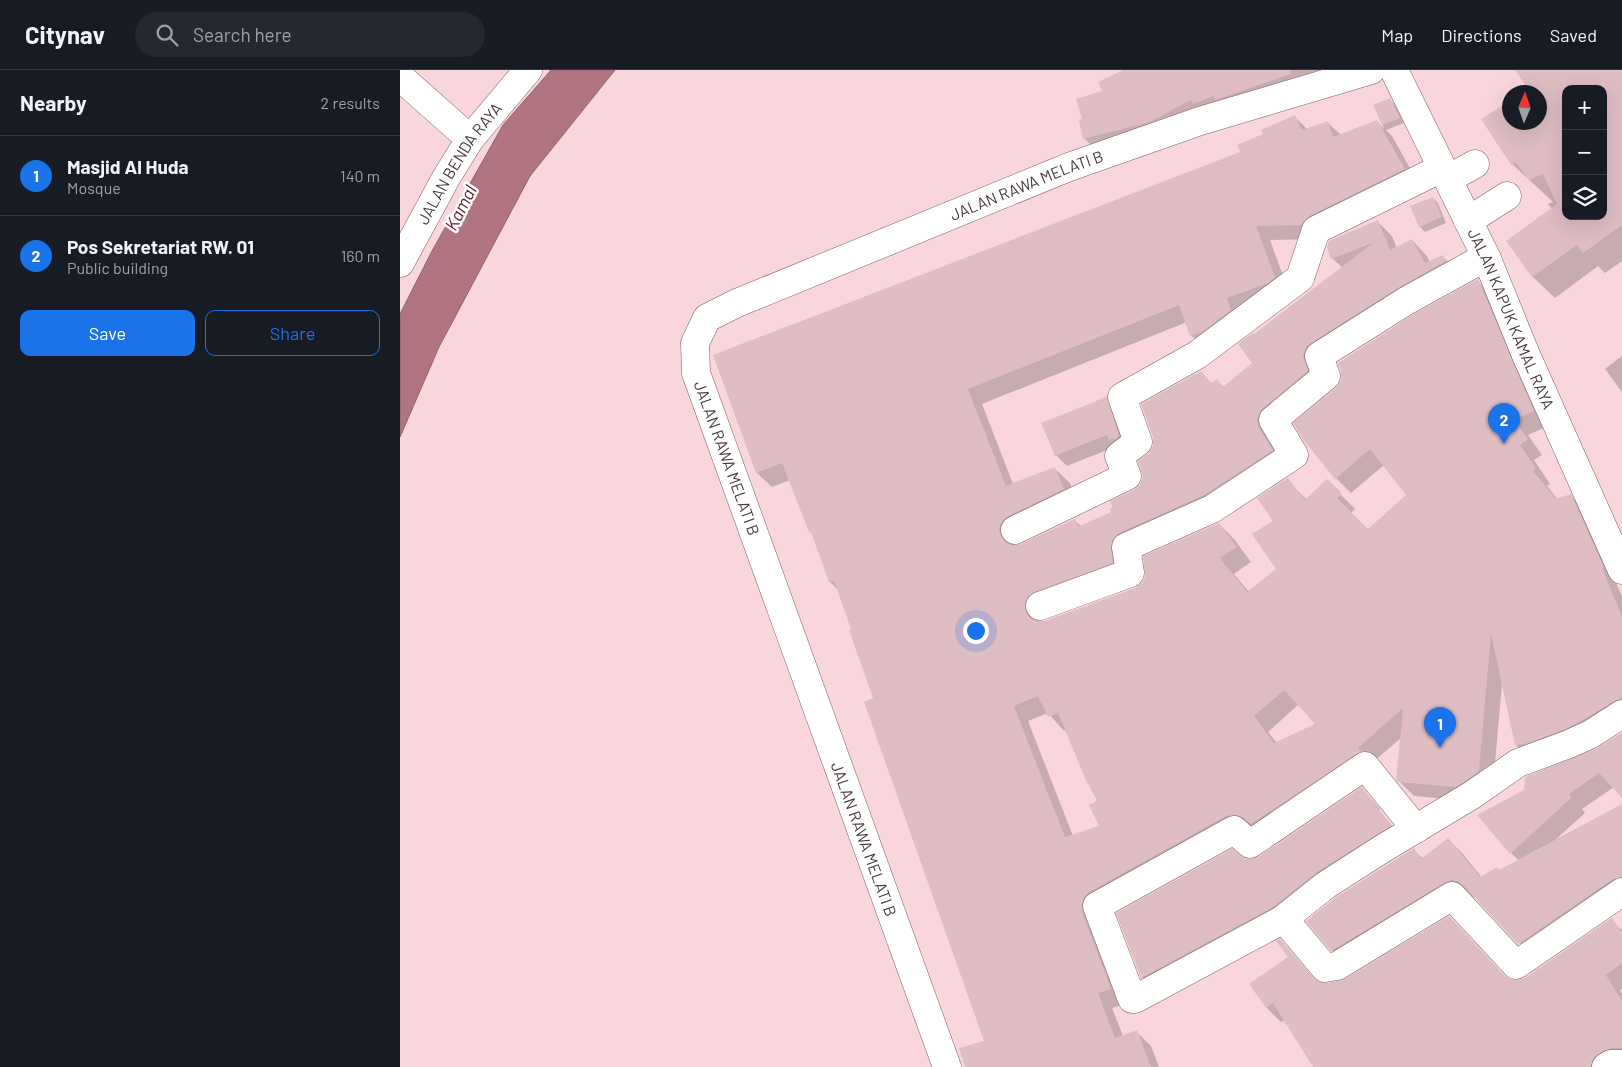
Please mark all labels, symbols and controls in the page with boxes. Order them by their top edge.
search box [135,12,485,57]
text: Citynav [25,20,105,49]
icon: search [153,21,181,49]
text: Search here [193,23,292,46]
text: Map [1381,24,1413,46]
text: Directions [1441,24,1522,46]
text: Saved [1550,24,1597,46]
north arrow [1502,85,1547,130]
map controls [1562,85,1607,220]
button: + [1562,85,1607,130]
text: Nearby [20,90,86,115]
text: 2 results [321,93,380,112]
street label: JALAN BENDA RAYA [413,98,506,228]
button: − [1562,130,1607,175]
street label: JALAN RAWA MELATI B [947,146,1106,224]
text: Masjid Al Huda [67,155,189,178]
text: 1 [33,166,39,185]
text: 140 m [340,166,380,185]
button: layers [1562,175,1607,220]
text: Mosque [67,178,121,197]
water label: Kamal [439,181,481,234]
street label: JALAN KAPUK KAMAL RAYA [1464,225,1559,412]
text: Pos Sekretariat RW. 01 [67,235,254,258]
text: 2 [32,246,40,265]
text: 160 m [341,246,380,265]
text: Public building [67,258,168,277]
button: Save [20,310,195,356]
button: Share [205,310,380,356]
street label: JALAN RAWA MELATI B [691,378,764,538]
pin: 2 [1488,403,1520,444]
your location [963,618,989,644]
pin: 1 [1424,707,1456,748]
street label: JALAN RAWA MELATI B [828,759,901,919]

